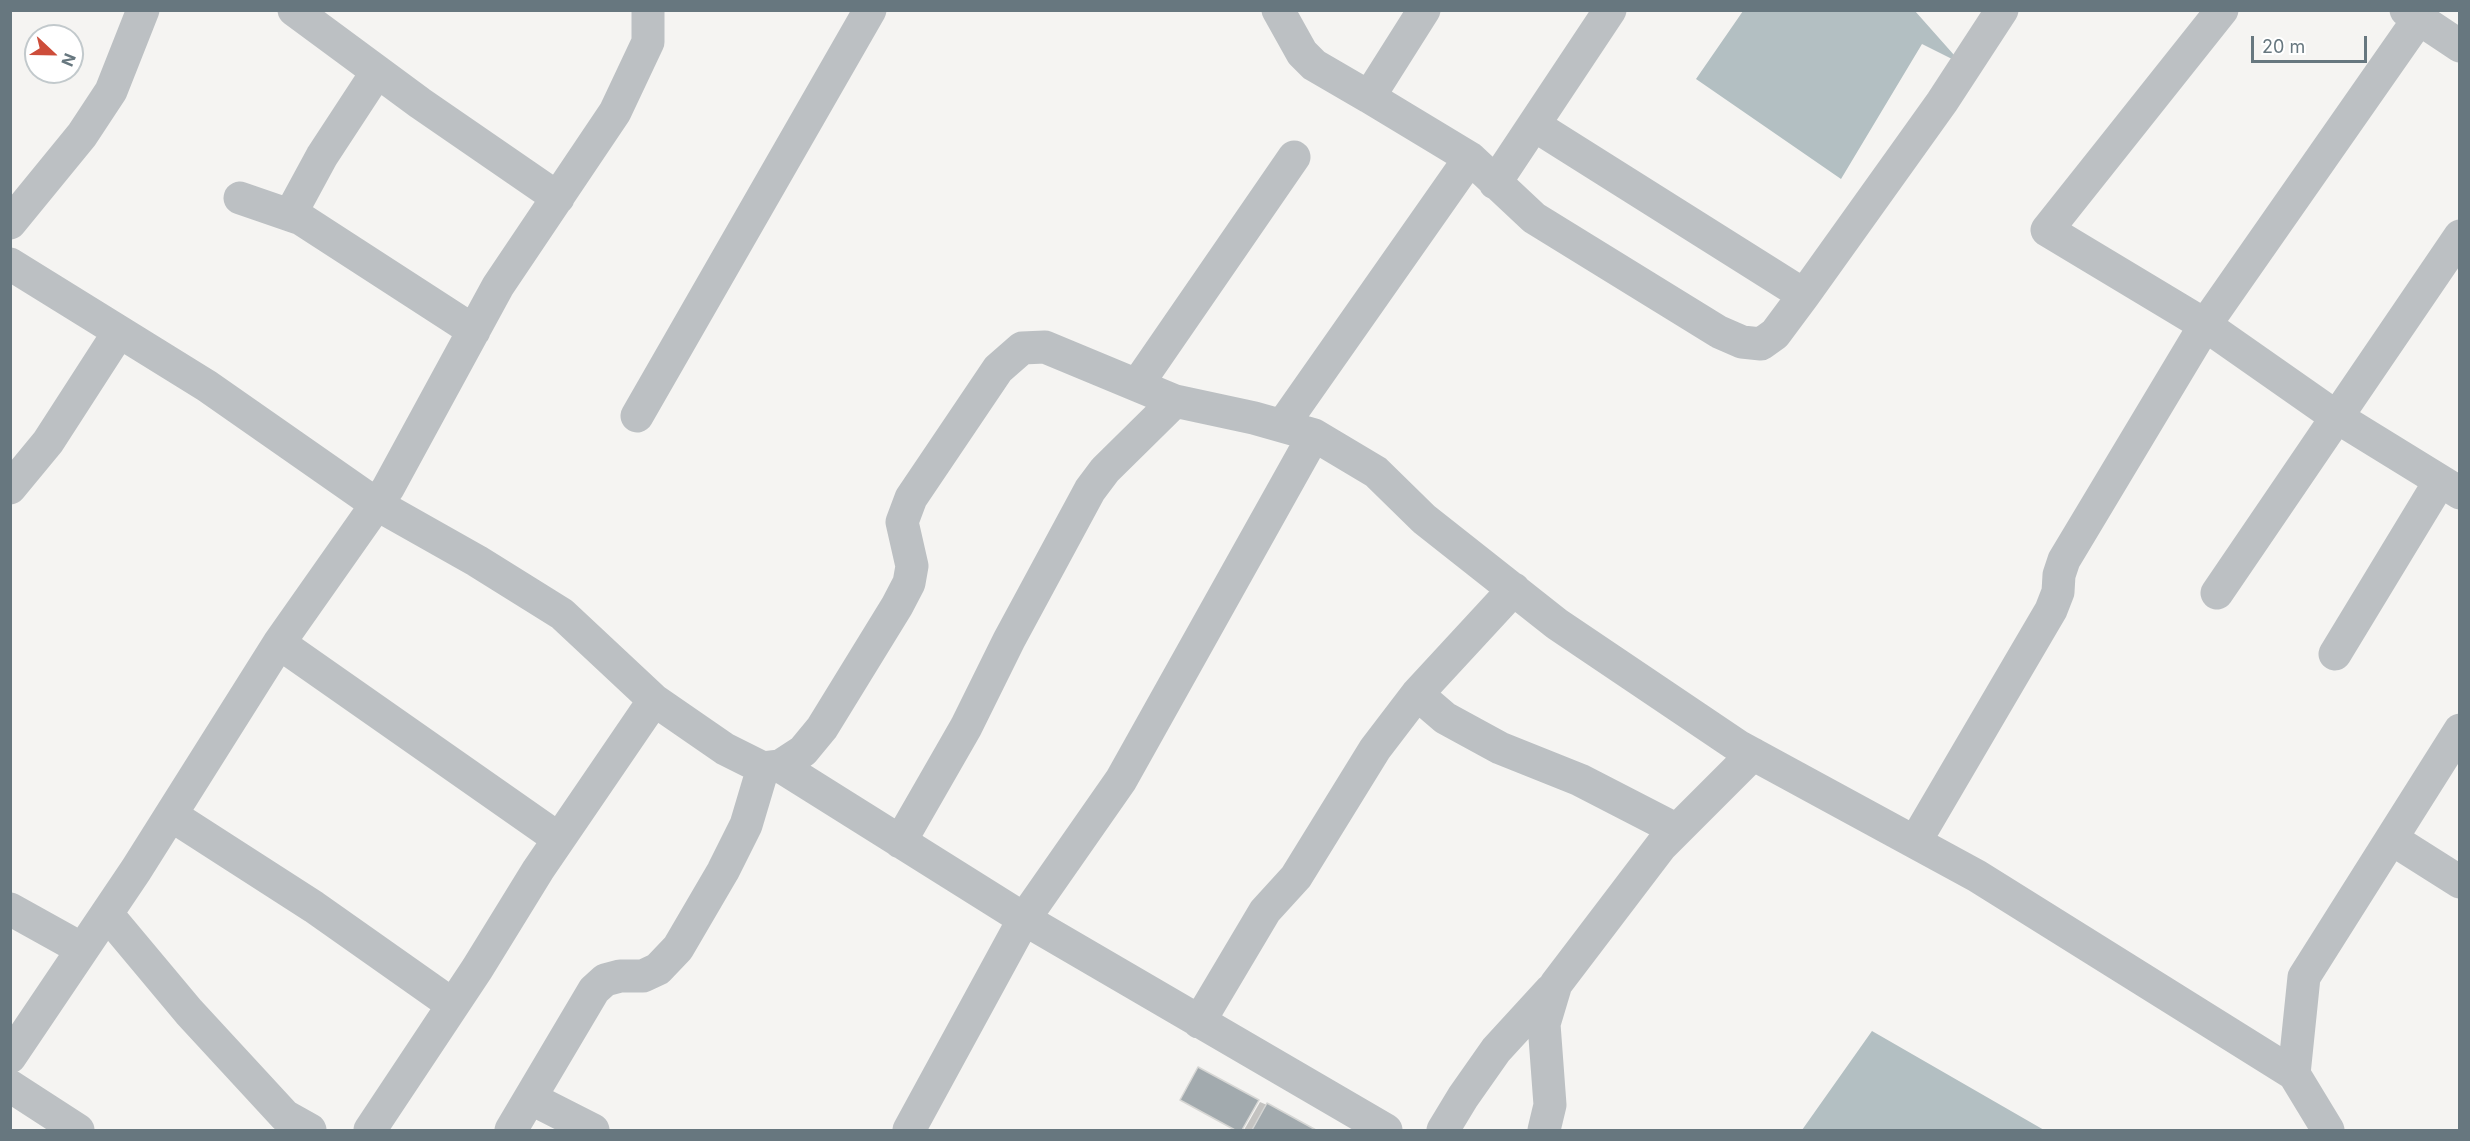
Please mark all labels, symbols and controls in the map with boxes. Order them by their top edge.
north arrow [24,24,84,84]
scale bar [2254,24,2370,62]
text: 20 m [2262,36,2305,57]
text: N [57,51,80,69]

